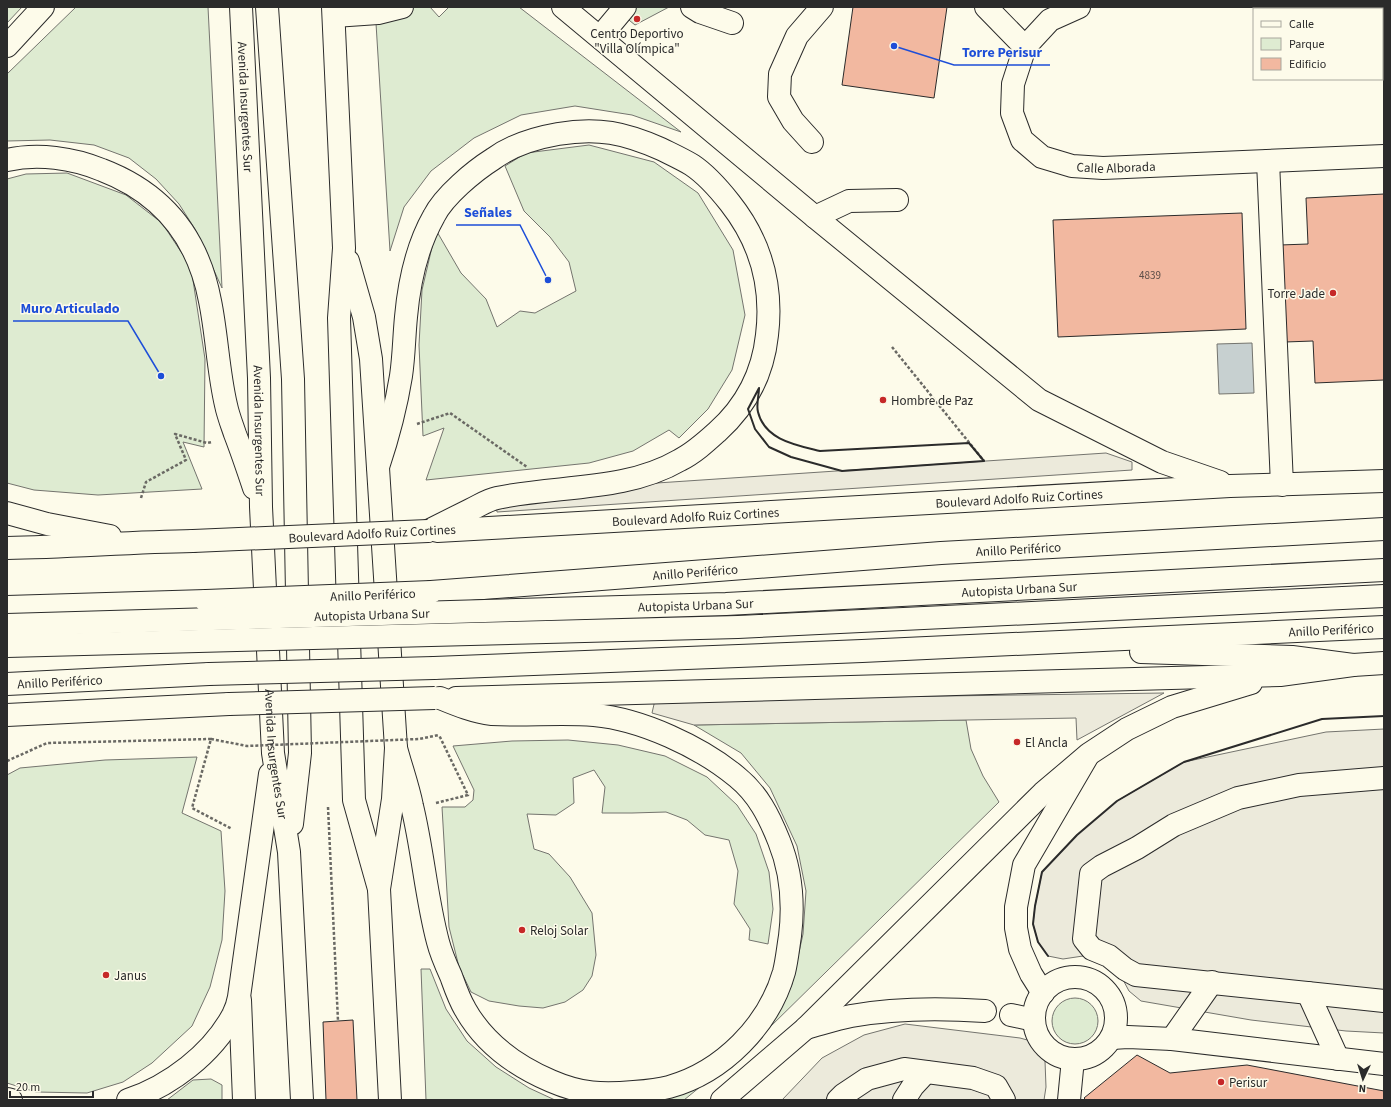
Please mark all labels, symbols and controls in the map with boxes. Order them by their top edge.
legend [1253,8,1383,80]
marker: Centro Deportivo "Villa Olímpica" [632,14,642,24]
text: Calle [1289,16,1314,33]
place label: Centro Deportivo "Villa Olímpica" [590,25,684,58]
text: Parque [1289,36,1325,53]
callout: Torre Perisur [954,39,1050,65]
street label: Avenida Insurgentes Sur [233,41,257,173]
text: Torre Perisur [962,43,1042,63]
text: Edificio [1289,56,1326,73]
street label: Calle Alborada [1076,158,1156,178]
callout: Señales [456,199,520,225]
text: Señales [464,203,512,223]
house number: 4839 [1139,268,1161,283]
place label: Torre Jade [1267,285,1325,303]
marker: Torre Jade [1328,288,1338,298]
callout: Muro Articulado [13,295,128,321]
text: Muro Articulado [20,299,120,319]
street label: Avenida Insurgentes Sur [248,365,269,497]
place label: Hombre de Paz [891,392,974,410]
marker: Hombre de Paz [878,395,888,405]
street label: Boulevard Adolfo Ruiz Cortines [935,485,1104,513]
street label: Boulevard Adolfo Ruiz Cortines [611,504,780,531]
street label: Boulevard Adolfo Ruiz Cortines [288,521,457,547]
street label: Anillo Periférico [975,539,1062,561]
street label: Anillo Periférico [652,561,739,585]
street label: Autopista Urbana Sur [961,578,1078,602]
street label: Anillo Periférico [330,585,416,606]
street label: Autopista Urbana Sur [638,595,754,617]
street label: Autopista Urbana Sur [314,605,430,626]
street label: Anillo Periférico [1288,619,1374,641]
street label: Anillo Periférico [17,671,103,693]
street label: Avenida Insurgentes Sur [260,689,292,821]
place label: El Ancla [1025,734,1068,752]
marker: El Ancla [1012,737,1022,747]
place label: Reloj Solar [530,922,589,940]
marker: Reloj Solar [517,925,527,935]
place label: Janus [114,967,147,985]
marker: Janus [101,970,111,980]
north arrow [1343,1059,1383,1099]
scale bar [10,1073,93,1099]
place label: Perisur [1229,1074,1268,1092]
marker: Perisur [1216,1077,1226,1087]
text: 20 m [16,1079,40,1096]
text: N [1358,1081,1367,1096]

